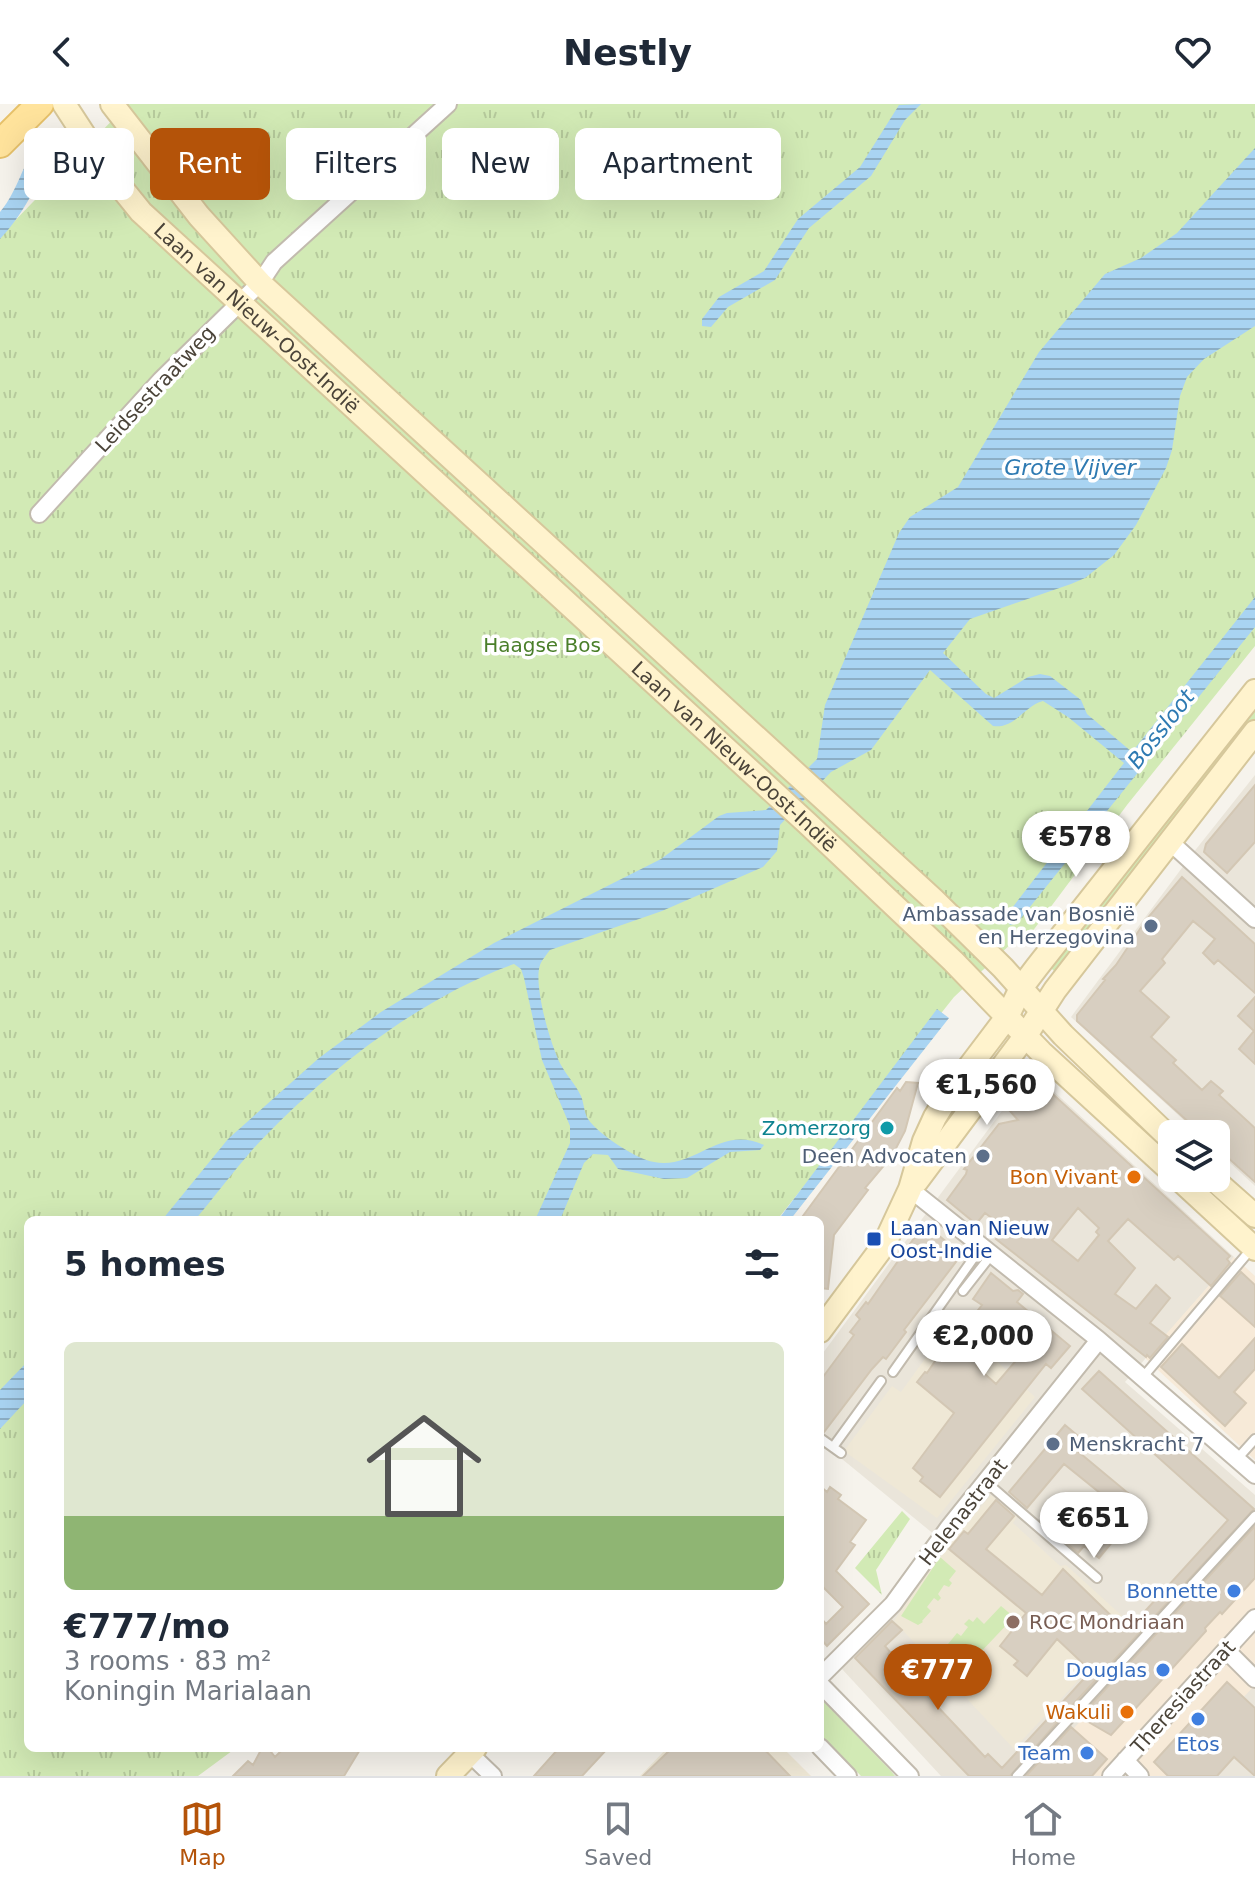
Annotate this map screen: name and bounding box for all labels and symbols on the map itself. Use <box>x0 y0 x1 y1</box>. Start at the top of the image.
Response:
street label: Laan van Nieuw-Oost-Indië <box>149 218 365 418</box>
street label: Leidsestraatweg <box>90 321 220 457</box>
water label: Grote Vijver <box>1004 455 1138 480</box>
park label: Haagse Bos <box>483 633 601 657</box>
street label: Laan van Nieuw-Oost-Indië <box>627 656 842 857</box>
water label: Bossloot <box>1122 684 1200 773</box>
pin: €578 <box>1029 811 1123 879</box>
place label: Ambassade van Bosnië en Herzegovina <box>902 902 1135 949</box>
marker: Ambassade van Bosnië en Herzegovina <box>1142 917 1160 935</box>
pin: €1,560 <box>922 1059 1052 1127</box>
place label: Zomerzorg <box>762 1116 871 1140</box>
marker: Zomerzorg <box>878 1119 896 1137</box>
place label: Deen Advocaten <box>802 1144 967 1168</box>
marker: Deen Advocaten <box>974 1147 992 1165</box>
place label: Bon Vivant <box>1010 1165 1118 1189</box>
marker: Bon Vivant <box>1125 1168 1143 1186</box>
place label: Laan van Nieuw Oost-Indie <box>890 1216 1050 1263</box>
marker: Laan van Nieuw Oost-Indie <box>865 1230 883 1248</box>
pin: €2,000 <box>919 1310 1049 1378</box>
place label: Menskracht 7 <box>1069 1432 1204 1456</box>
marker: Menskracht 7 <box>1044 1435 1062 1453</box>
street label: Helenastraat <box>914 1454 1012 1570</box>
pin: €651 <box>1047 1492 1141 1560</box>
place label: Bonnette <box>1126 1579 1218 1603</box>
marker: Bonnette <box>1225 1582 1243 1600</box>
place label: ROC Mondriaan <box>1029 1610 1185 1634</box>
marker: ROC Mondriaan <box>1004 1613 1022 1631</box>
street label: Theresiastraat <box>1125 1635 1240 1759</box>
pin: €777 <box>891 1644 985 1712</box>
place label: Douglas <box>1066 1658 1147 1682</box>
marker: Douglas <box>1154 1661 1172 1679</box>
place label: Wakuli <box>1045 1700 1111 1724</box>
marker: Wakuli <box>1118 1703 1136 1721</box>
marker: Etos <box>1189 1710 1207 1728</box>
place label: Etos <box>1176 1732 1220 1756</box>
place label: Team <box>1017 1741 1071 1765</box>
marker: Team <box>1078 1744 1096 1762</box>

